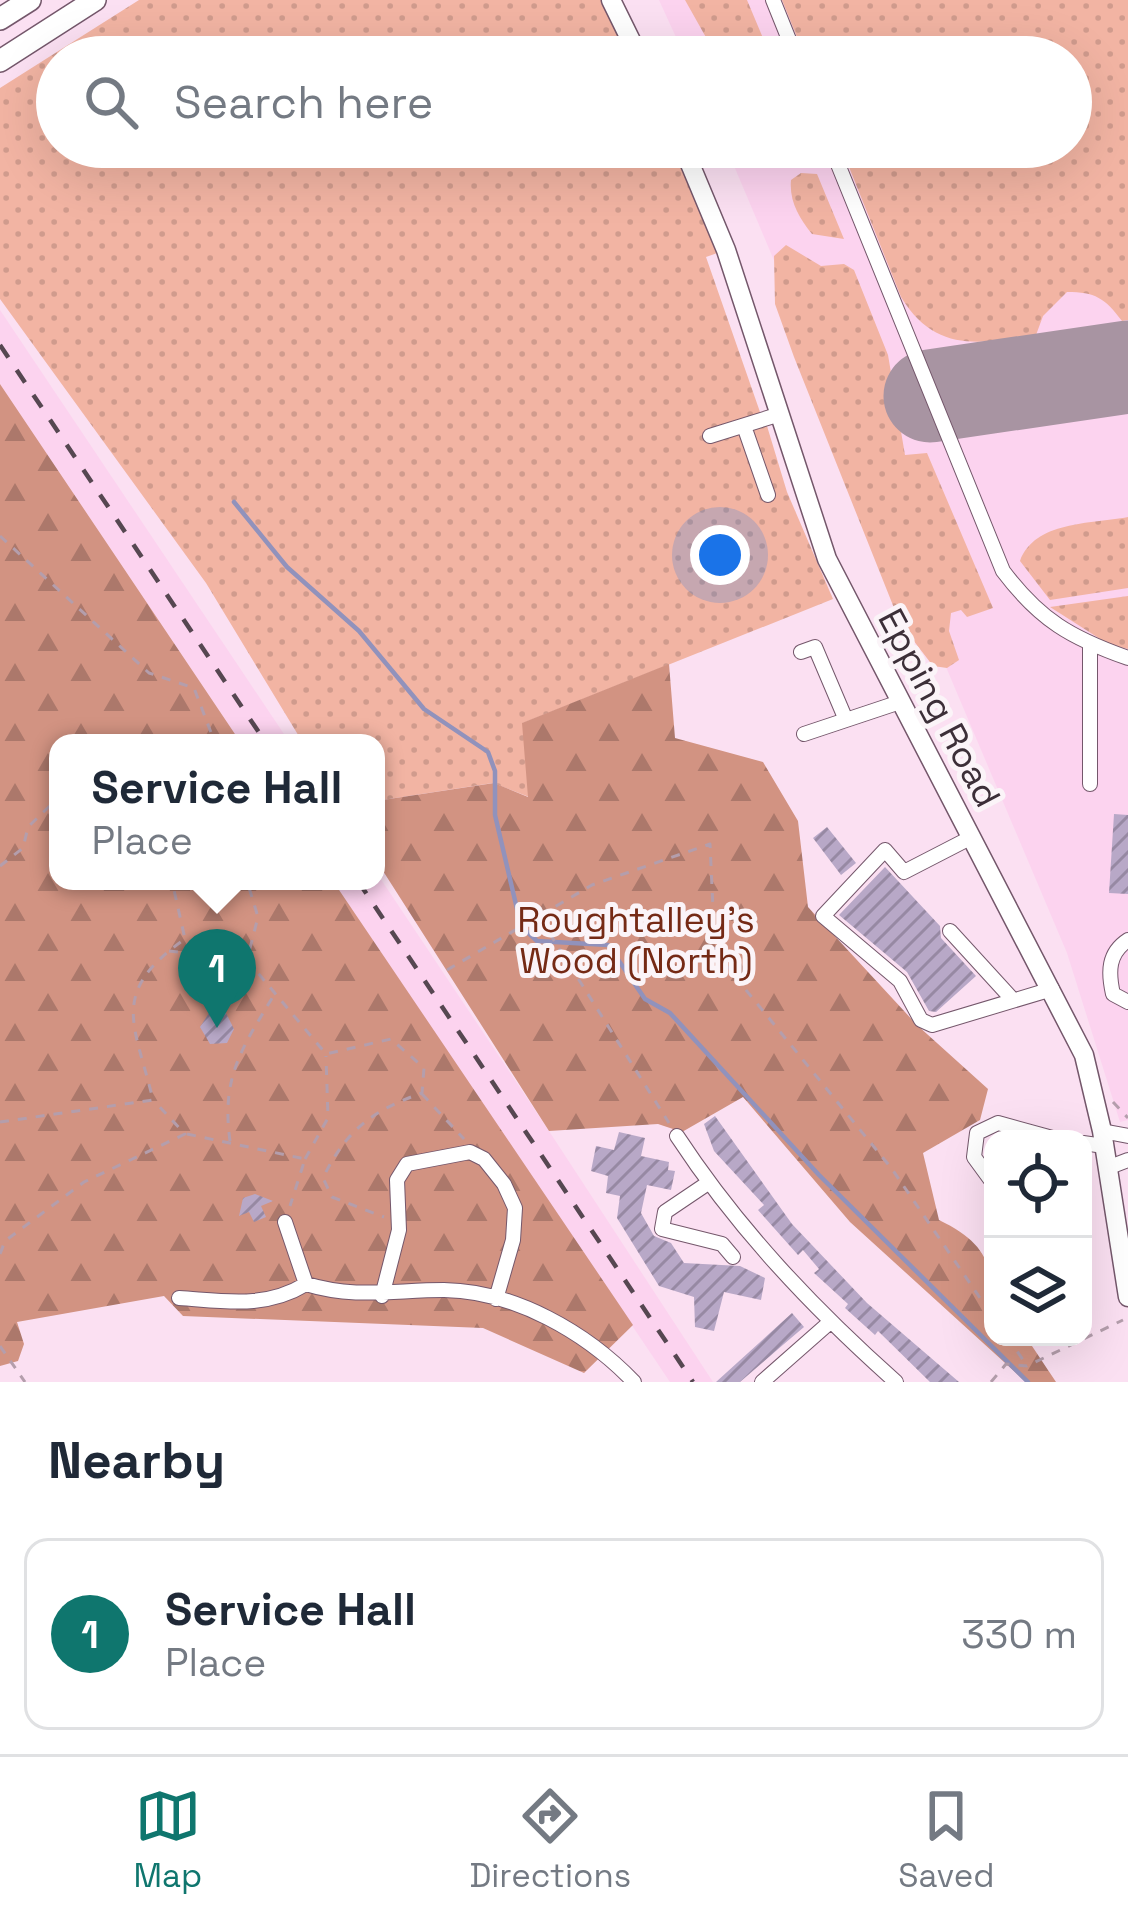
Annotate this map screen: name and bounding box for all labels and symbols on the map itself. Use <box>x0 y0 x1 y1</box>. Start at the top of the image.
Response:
your location <box>690 525 750 585</box>
street label: Epping Road <box>867 601 1011 815</box>
park label: Roughtalley's Wood (North) <box>517 897 755 984</box>
pin: 1 <box>178 929 256 1028</box>

